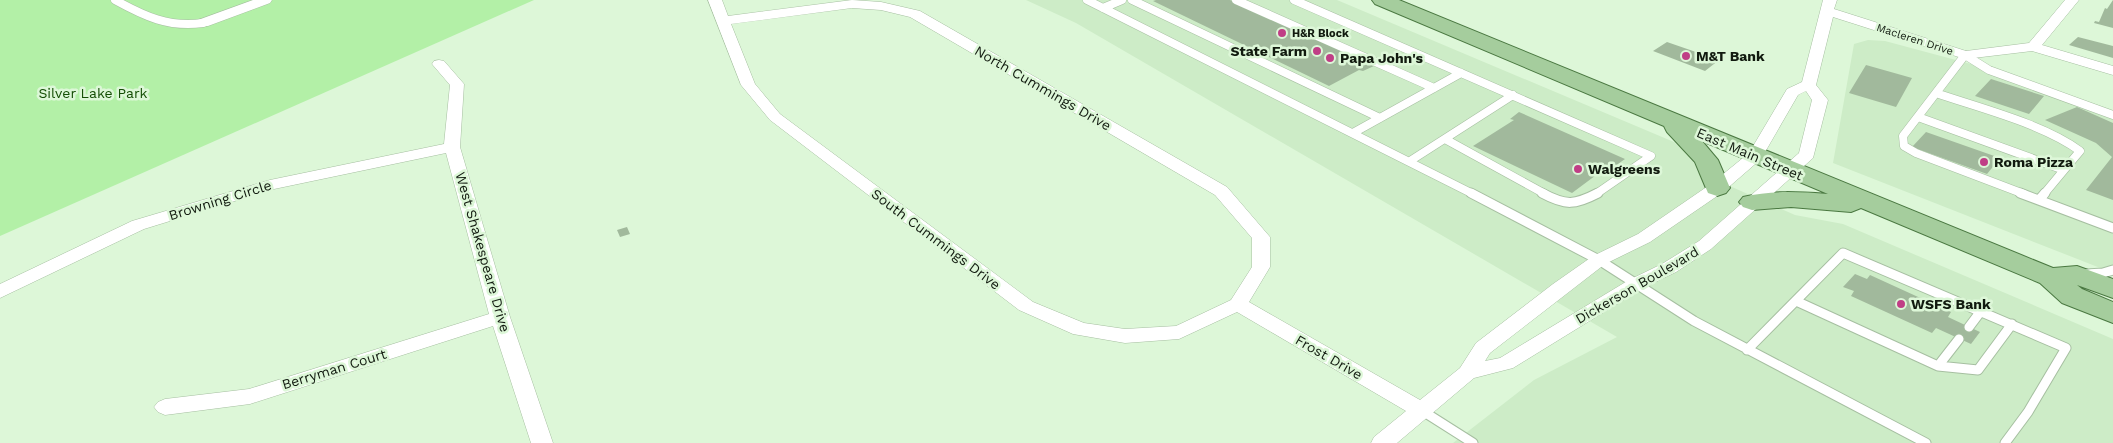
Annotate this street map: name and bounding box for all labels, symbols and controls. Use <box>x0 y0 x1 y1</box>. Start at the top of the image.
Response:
street label: Macleren Drive <box>1875 21 1955 58</box>
marker: H&R Block <box>1276 27 1288 39</box>
place label: H&R Block <box>1292 27 1349 40</box>
street label: North Cummings Drive <box>972 42 1114 134</box>
place label: State Farm <box>1230 43 1307 59</box>
marker: State Farm <box>1311 45 1323 57</box>
place label: M&T Bank <box>1696 48 1765 64</box>
place label: Papa John's <box>1340 50 1424 66</box>
marker: M&T Bank <box>1680 50 1692 62</box>
marker: Papa John's <box>1324 52 1336 64</box>
park label: Silver Lake Park <box>38 85 148 101</box>
street label: East Main Street <box>1694 124 1806 184</box>
place label: Roma Pizza <box>1994 154 2074 170</box>
marker: Roma Pizza <box>1978 156 1990 168</box>
place label: Walgreens <box>1588 161 1661 177</box>
marker: Walgreens <box>1572 163 1584 175</box>
street label: West Shakespeare Drive <box>452 170 514 334</box>
street label: Browning Circle <box>167 177 273 223</box>
street label: South Cummings Drive <box>868 185 1004 293</box>
street label: Dickerson Boulevard <box>1573 243 1701 327</box>
place label: WSFS Bank <box>1911 296 1991 312</box>
marker: WSFS Bank <box>1895 298 1907 310</box>
street label: Frost Drive <box>1293 331 1365 383</box>
street label: Berryman Court <box>280 345 388 392</box>

